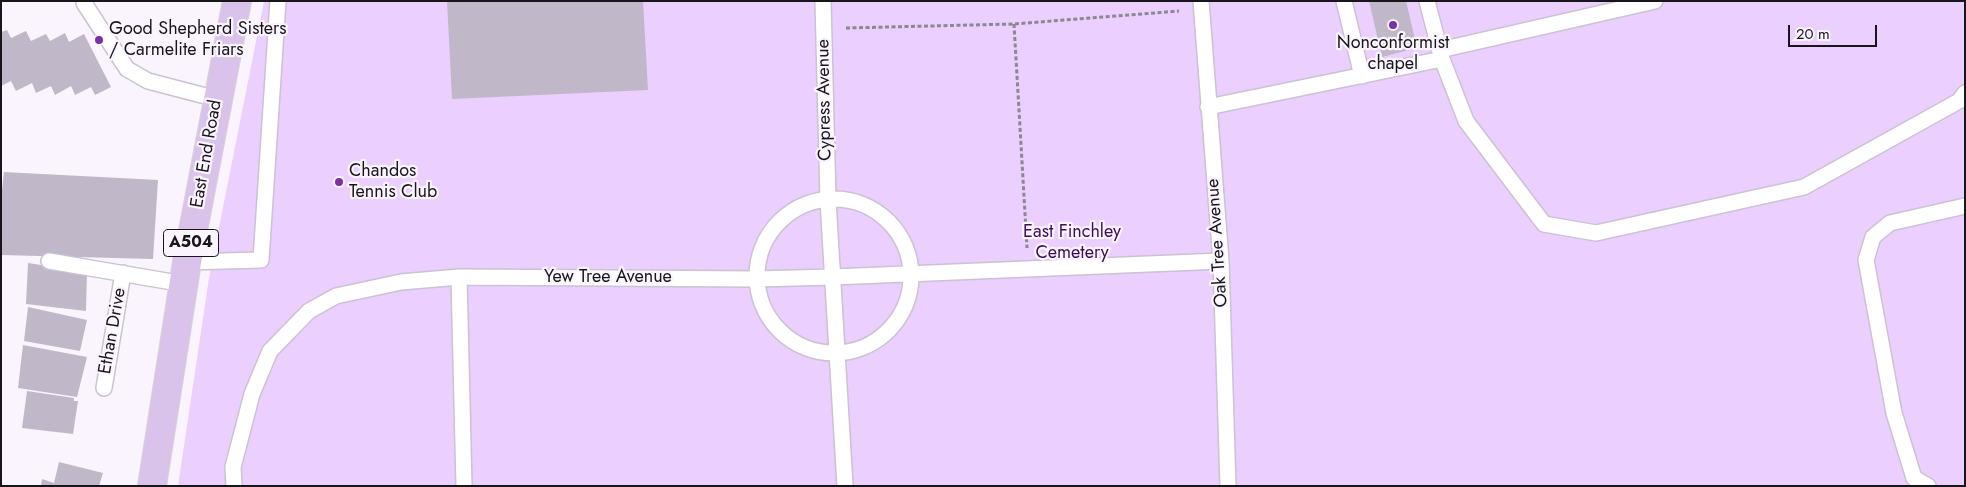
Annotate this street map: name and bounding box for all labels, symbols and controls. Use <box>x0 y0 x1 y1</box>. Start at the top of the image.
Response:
scale bar <box>1791 15 1880 47</box>
place label: Good Shepherd Sisters / Carmelite Friars <box>109 19 286 62</box>
marker: Nonconformist chapel <box>1387 19 1399 31</box>
text: 20 m <box>1796 23 1830 45</box>
place label: Nonconformist chapel <box>1337 33 1449 76</box>
marker: Good Shepherd Sisters / Carmelite Friars <box>93 34 105 46</box>
street label: Cypress Avenue <box>813 39 837 161</box>
street label: East End Road <box>187 98 227 210</box>
place label: Chandos Tennis Club <box>349 161 437 203</box>
marker: Chandos Tennis Club <box>333 176 345 188</box>
street label: Oak Tree Avenue <box>1203 178 1233 308</box>
park label: East Finchley Cemetery <box>1023 222 1121 264</box>
road number: A504 <box>164 230 218 256</box>
street label: Yew Tree Avenue <box>544 267 672 289</box>
street label: Ethan Drive <box>95 286 131 376</box>

